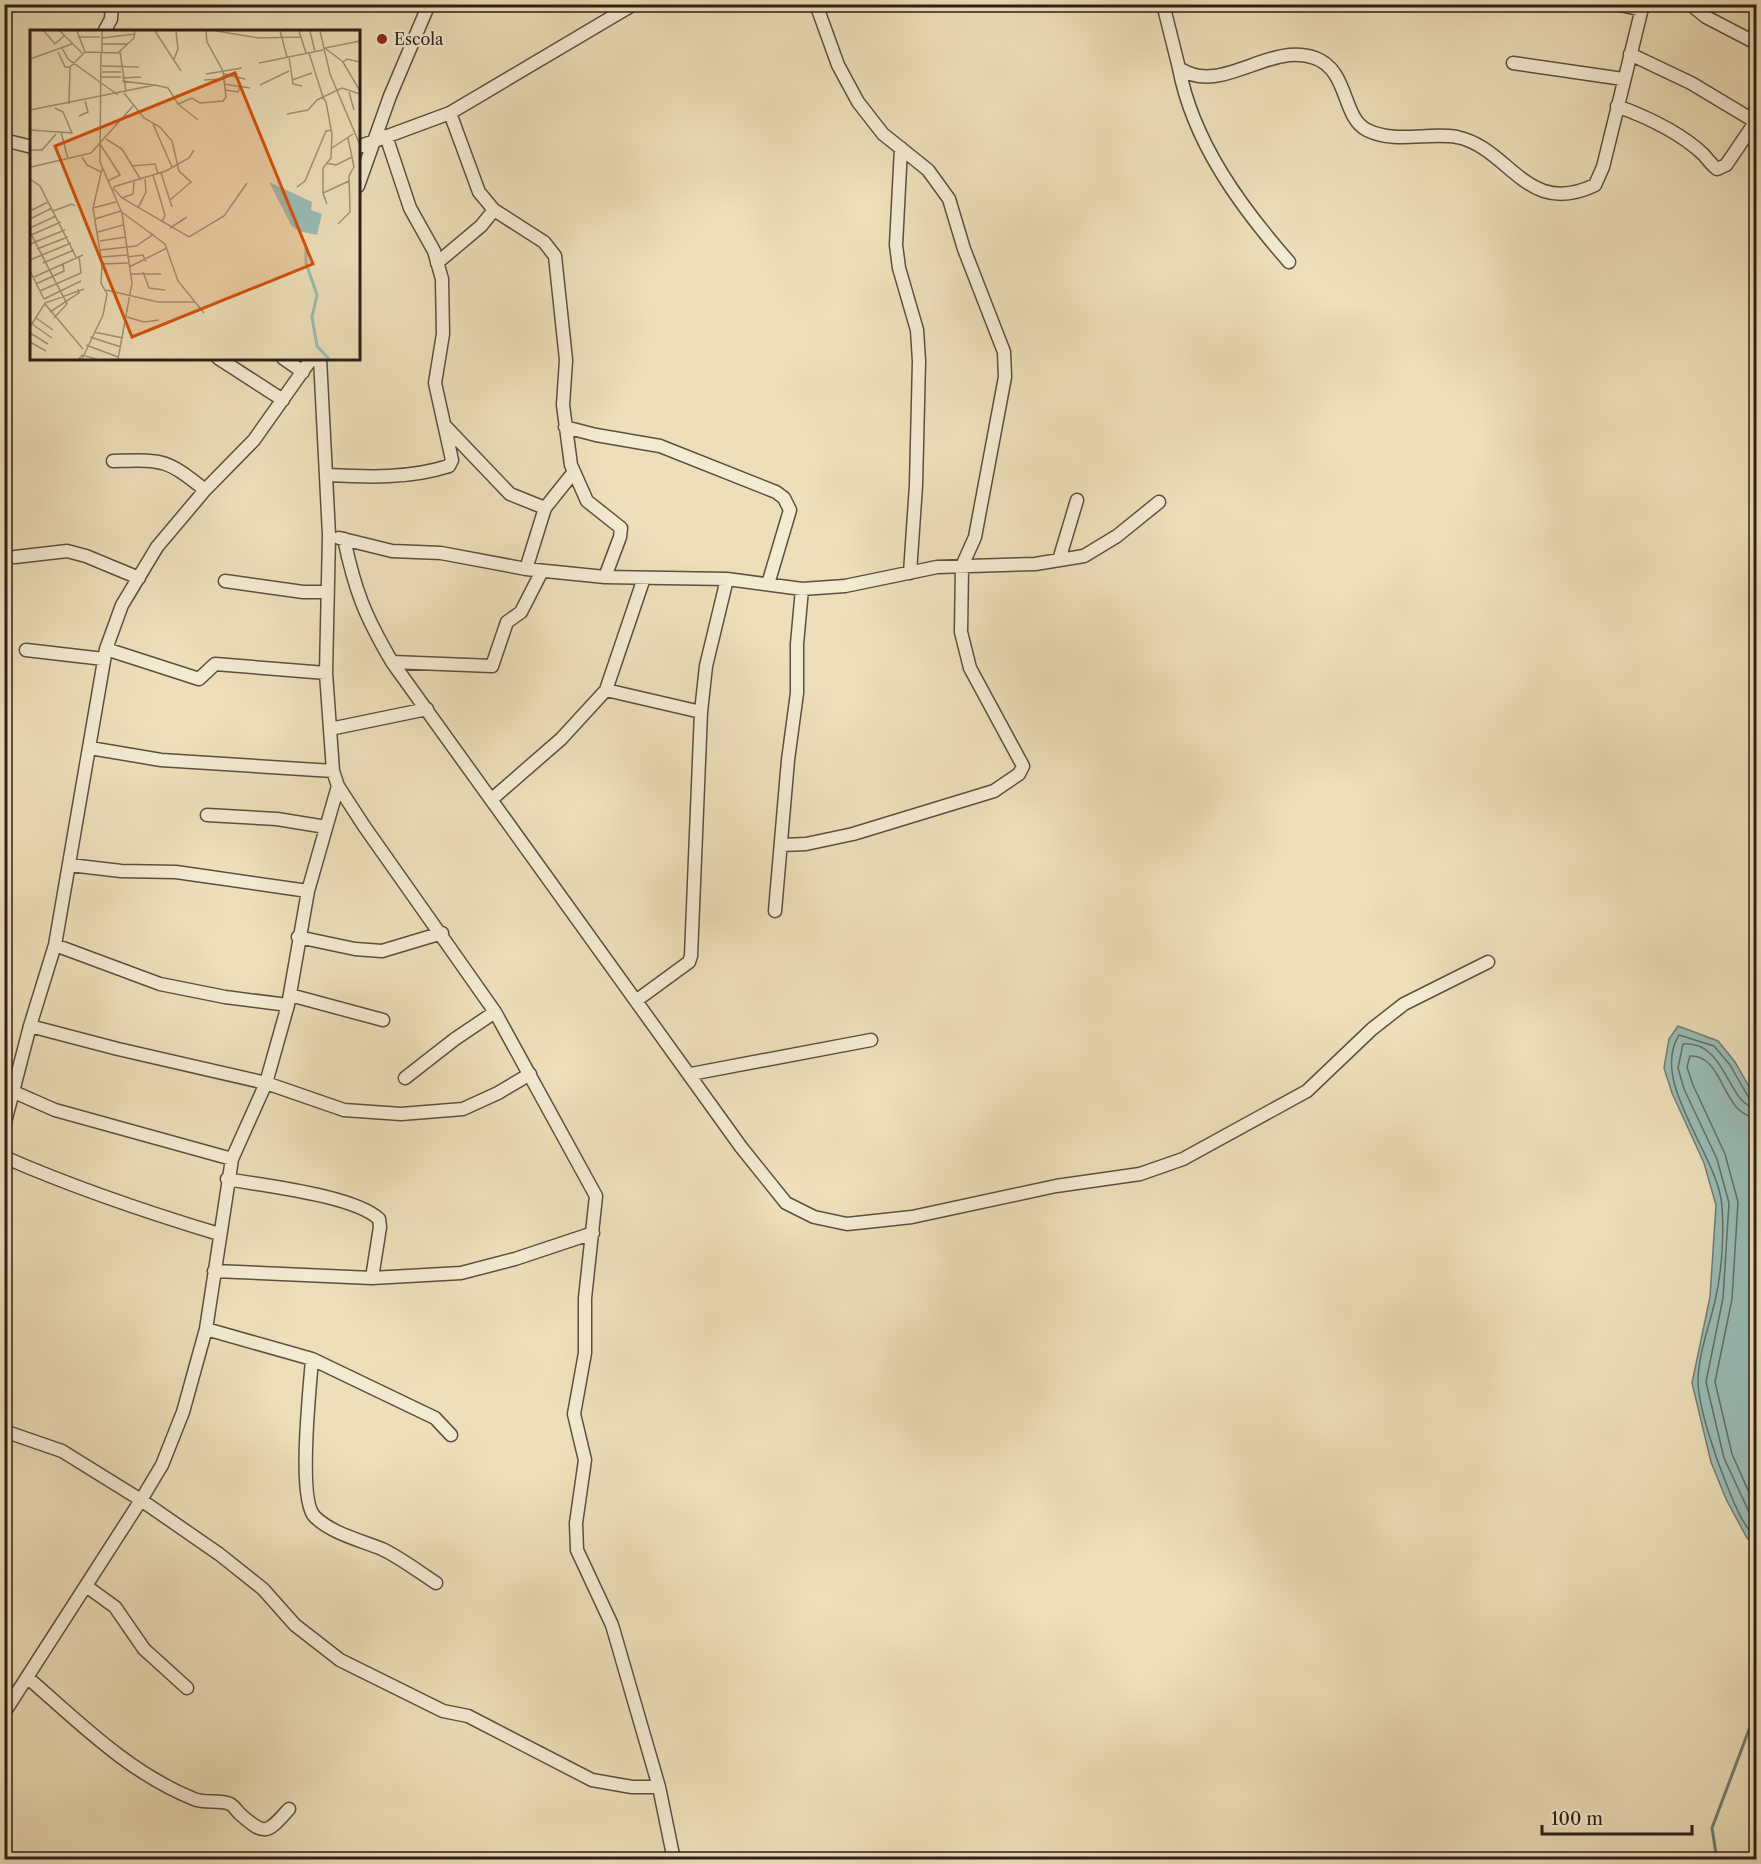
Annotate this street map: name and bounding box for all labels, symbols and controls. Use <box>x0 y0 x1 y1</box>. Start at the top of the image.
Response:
place label: Escola <box>394 29 444 49</box>
inset map <box>30 30 360 360</box>
marker: Escola <box>375 32 389 46</box>
scale bar <box>1542 1798 1692 1836</box>
text: 100 m <box>1551 1808 1603 1830</box>

